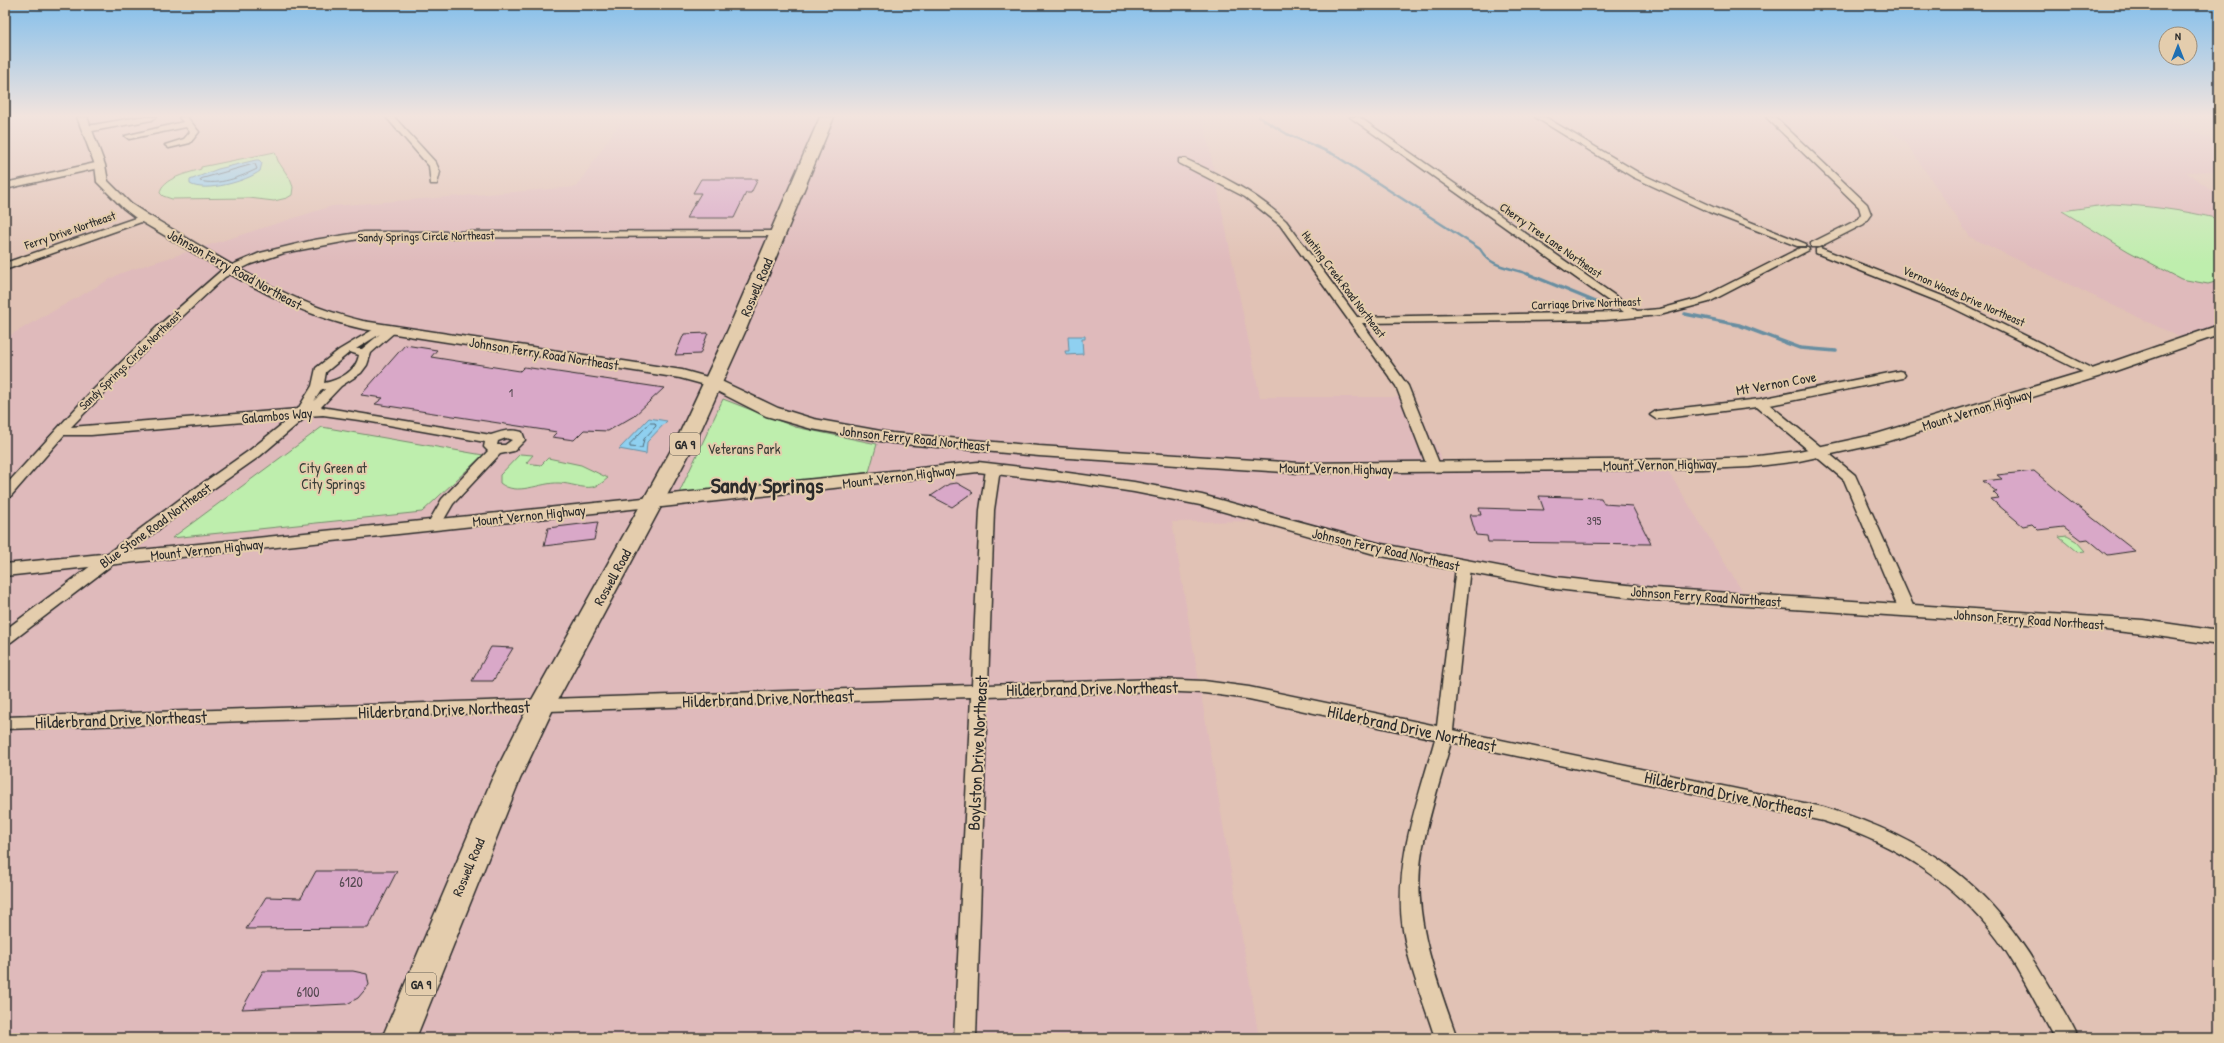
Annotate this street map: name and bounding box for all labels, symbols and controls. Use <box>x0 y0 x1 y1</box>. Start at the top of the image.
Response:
north arrow <box>2158 26 2198 66</box>
text: N <box>2175 29 2181 43</box>
street label: Cherry Tree Lane Northeast <box>1496 198 1606 282</box>
street label: Ferry Drive Northeast <box>21 206 118 254</box>
street label: Johnson Ferry Road Northeast <box>164 224 306 315</box>
street label: Sandy Springs Circle Northeast <box>357 226 495 246</box>
street label: Hunting Creek Road Northeast <box>1298 227 1391 342</box>
street label: Roswell Road <box>735 254 777 319</box>
street label: Vernon Woods Drive Northeast <box>1900 261 2029 331</box>
street label: Carriage Drive Northeast <box>1531 293 1642 313</box>
street label: Sandy Springs Circle Northeast <box>75 306 186 414</box>
street label: Johnson Ferry Road Northeast <box>468 332 620 375</box>
street label: Mt Vernon Cove <box>1734 367 1818 399</box>
street label: Mount Vernon Highway <box>1920 383 2035 436</box>
house number: 1 <box>509 384 513 401</box>
street label: Galambos Way <box>241 402 313 429</box>
street label: Johnson Ferry Road Northeast <box>839 421 991 456</box>
road number: GA 9 <box>670 433 700 455</box>
park label: Veterans Park <box>707 439 781 458</box>
street label: Mount Vernon Highway <box>1603 454 1717 475</box>
park label: City Green at City Springs <box>299 458 367 494</box>
street label: Mount Vernon Highway <box>1279 458 1393 479</box>
street label: Mount Vernon Highway <box>841 460 957 493</box>
district label: Sandy Springs <box>711 470 824 501</box>
street label: Blue Stone Road Northeast <box>95 478 215 572</box>
street label: Mount Vernon Highway <box>471 500 587 531</box>
house number: 395 <box>1587 512 1601 529</box>
street label: Johnson Ferry Road Northeast <box>1310 523 1462 576</box>
street label: Mount Vernon Highway <box>149 534 265 565</box>
street label: Roswell Road <box>589 545 636 609</box>
street label: Johnson Ferry Road Northeast <box>1630 581 1782 612</box>
street label: Johnson Ferry Road Northeast <box>1953 604 2105 635</box>
street label: Boylston Drive Northeast <box>961 674 993 831</box>
street label: Hilderbrand Drive Northeast <box>1006 675 1179 701</box>
street label: Hilderbrand Drive Northeast <box>682 683 855 712</box>
street label: Hilderbrand Drive Northeast <box>358 694 531 723</box>
street label: Hilderbrand Drive Northeast <box>1326 699 1500 757</box>
street label: Hilderbrand Drive Northeast <box>35 704 208 733</box>
street label: Hilderbrand Drive Northeast <box>1643 765 1817 823</box>
street label: Roswell Road <box>447 834 489 899</box>
house number: 6120 <box>339 872 363 891</box>
road number: GA 9 <box>406 973 436 995</box>
house number: 6100 <box>296 982 320 1001</box>

